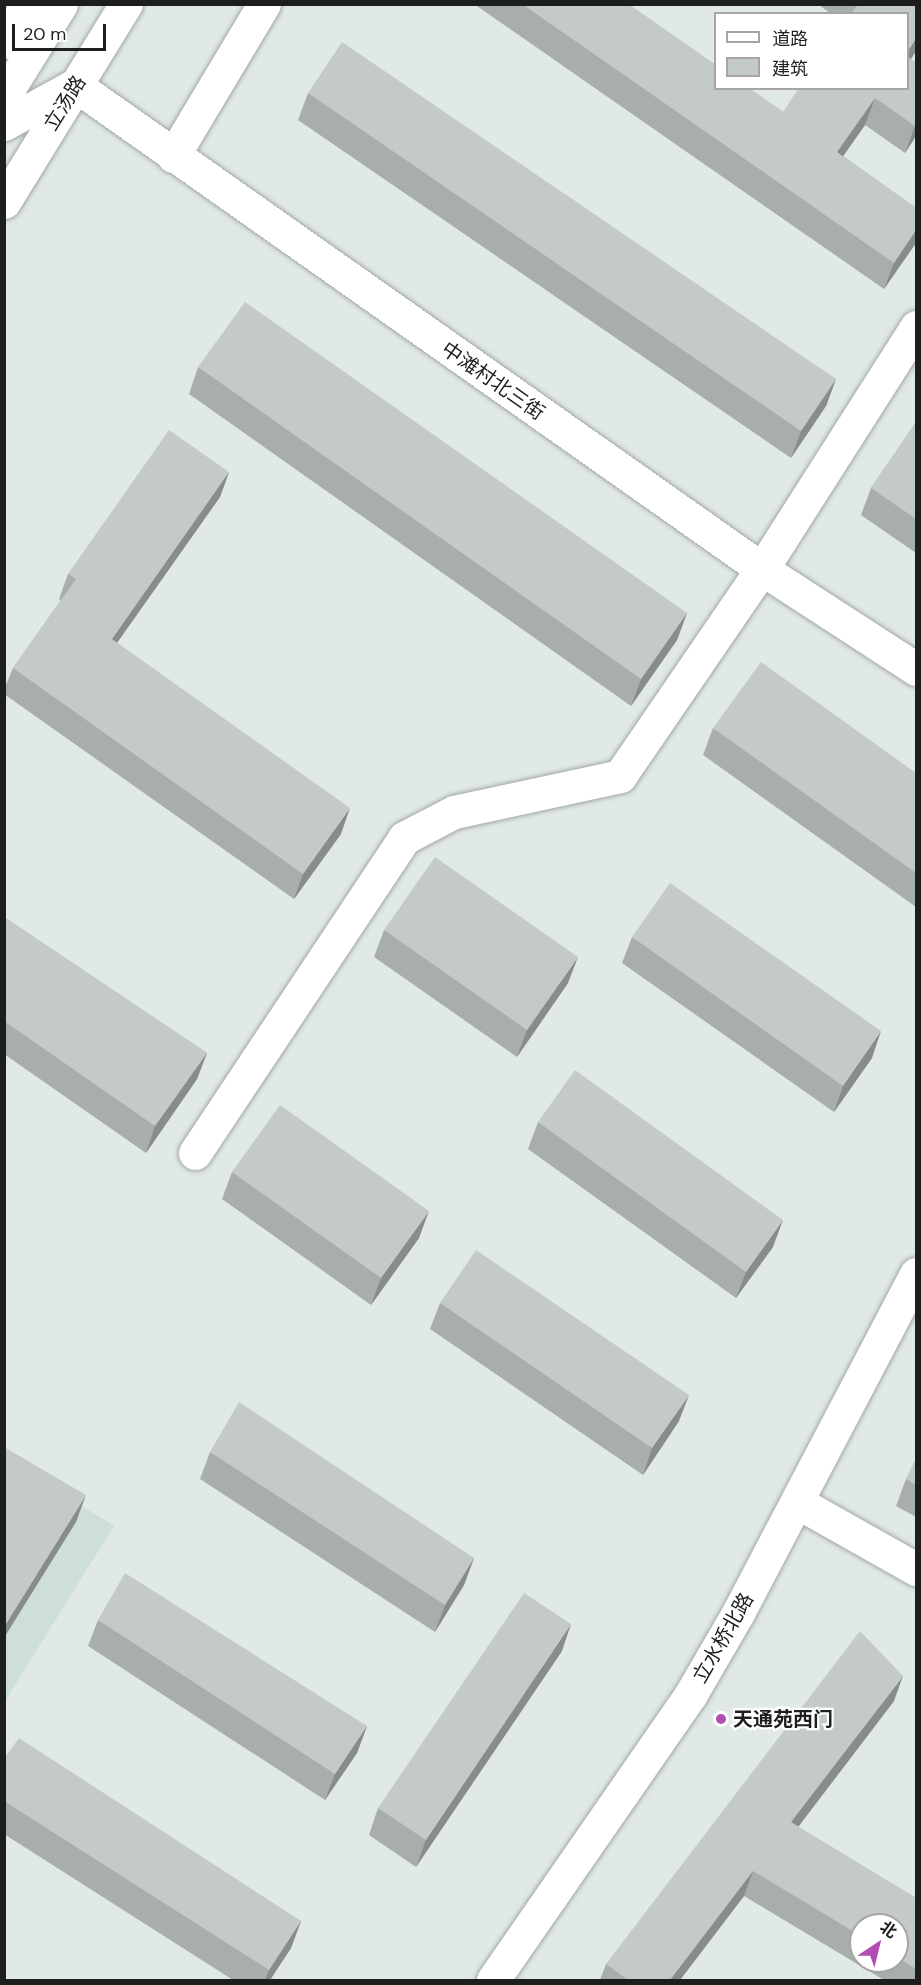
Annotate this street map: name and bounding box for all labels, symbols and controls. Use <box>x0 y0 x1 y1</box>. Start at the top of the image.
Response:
scale bar <box>15 12 110 50</box>
legend <box>714 12 909 90</box>
text: 20 m <box>23 22 66 46</box>
text: 道路 <box>772 27 808 51</box>
text: 建筑 <box>772 57 808 81</box>
street label: 立汤路 <box>39 71 91 135</box>
street label: 中滩村北三街 <box>437 337 549 425</box>
street label: 立水桥北路 <box>688 1589 758 1687</box>
place label: 天通苑西门 <box>733 1707 833 1731</box>
marker: 天通苑西门 <box>714 1712 728 1726</box>
north arrow <box>849 1913 909 1973</box>
text: 北 <box>876 1916 901 1943</box>

